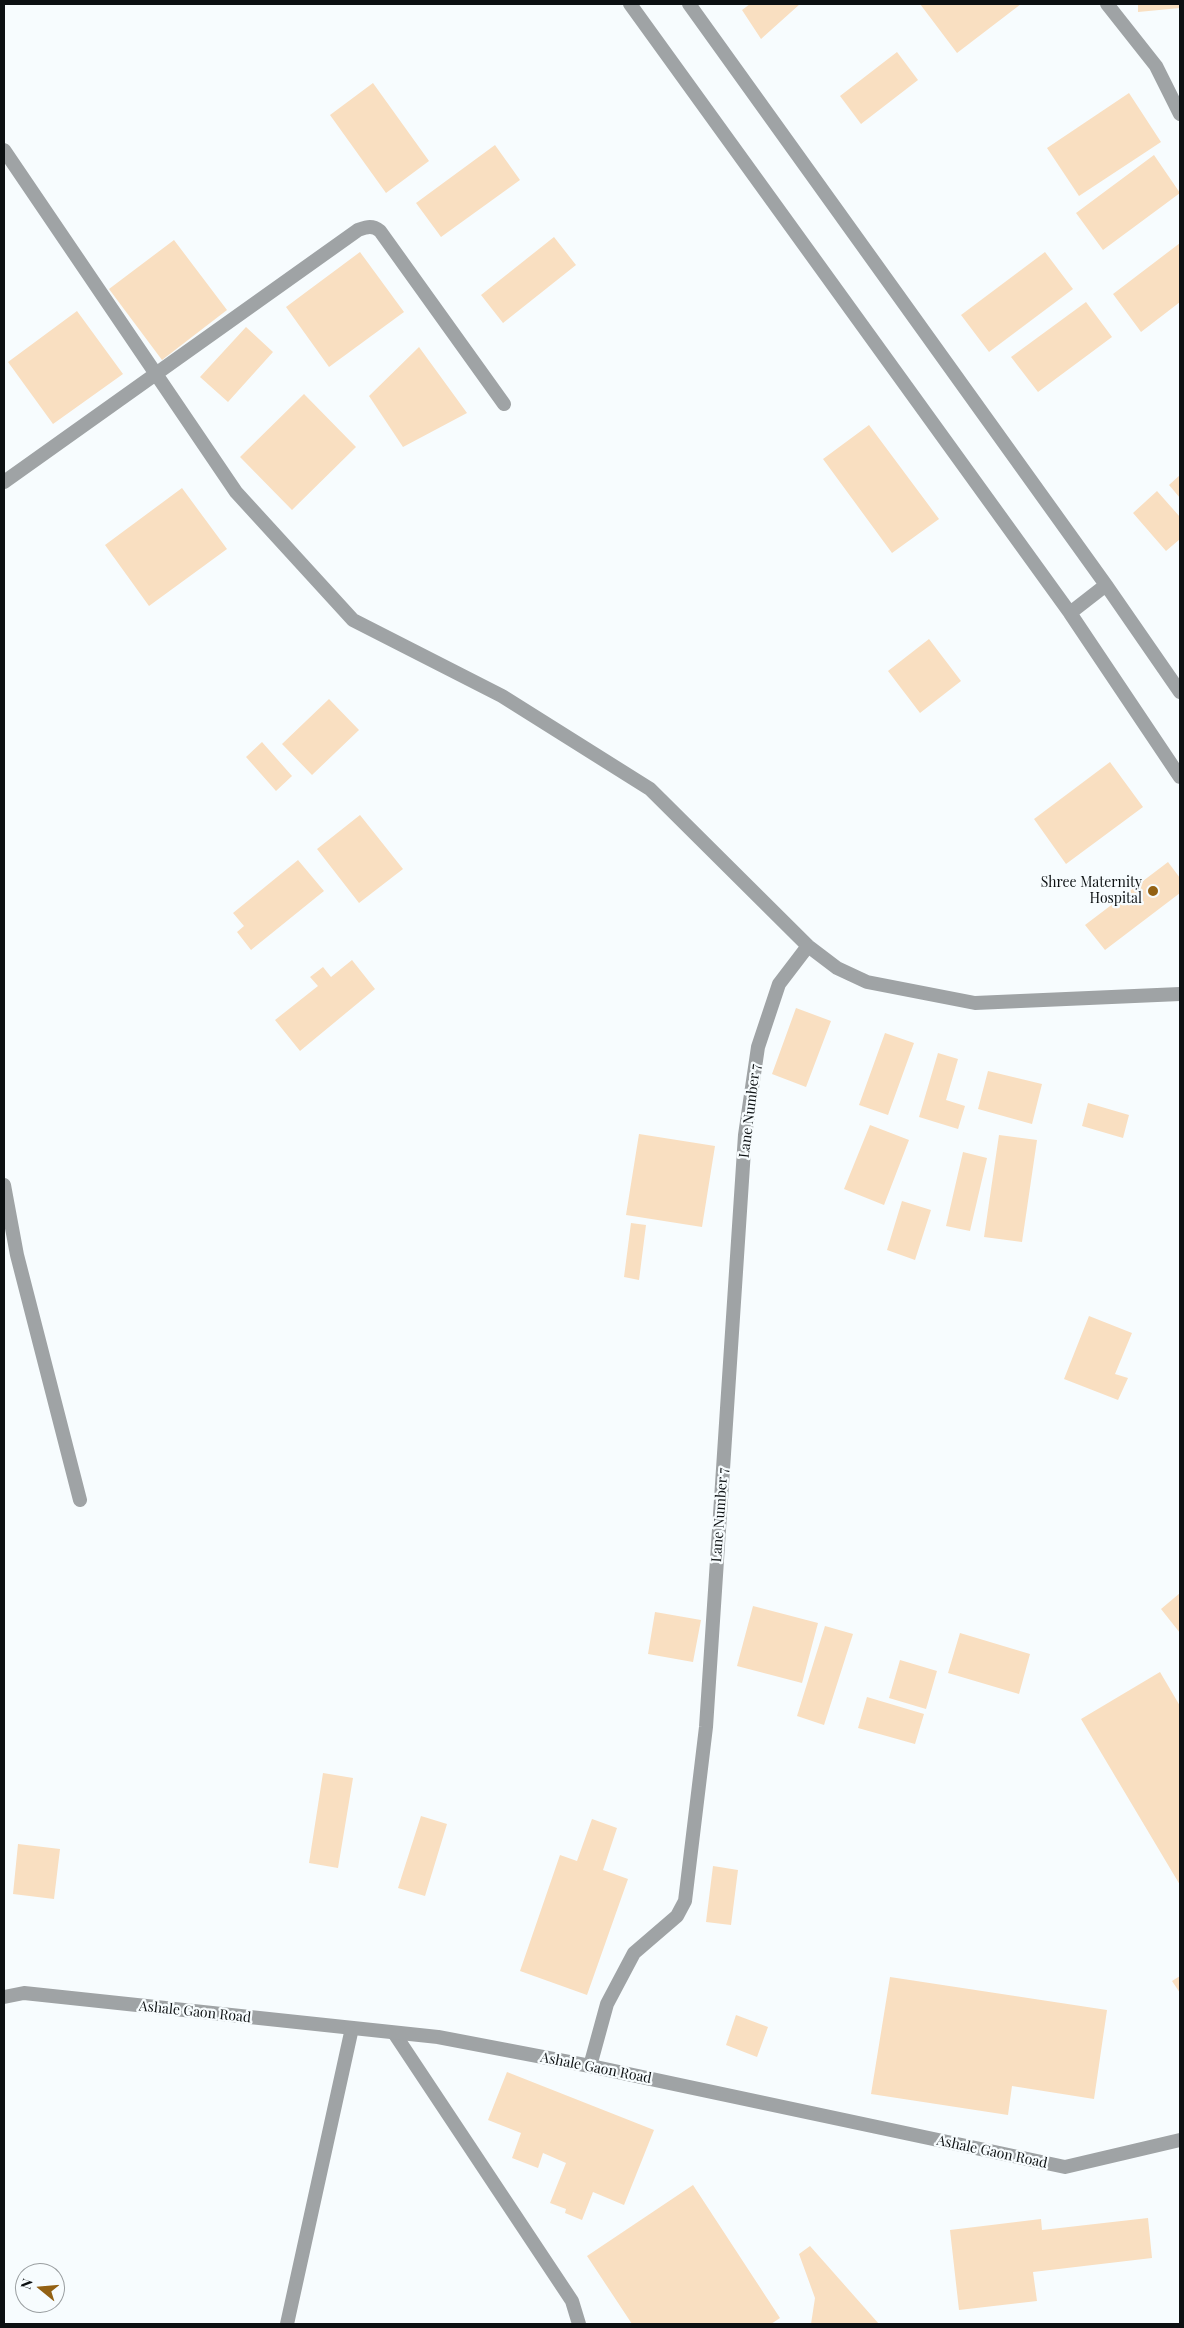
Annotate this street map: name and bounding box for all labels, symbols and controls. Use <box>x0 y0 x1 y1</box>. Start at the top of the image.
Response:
place label: Shree Maternity Hospital <box>1041 875 1142 908</box>
marker: Shree Maternity Hospital <box>1146 884 1160 898</box>
street label: Lane Number 7 <box>736 1063 764 1159</box>
street label: Lane Number 7 <box>708 1467 732 1563</box>
street label: Ashale Gaon Road <box>138 1998 252 2026</box>
street label: Ashale Gaon Road <box>539 2049 653 2087</box>
street label: Ashale Gaon Road <box>935 2132 1049 2172</box>
north arrow <box>15 2263 65 2313</box>
text: N <box>16 2276 37 2291</box>

